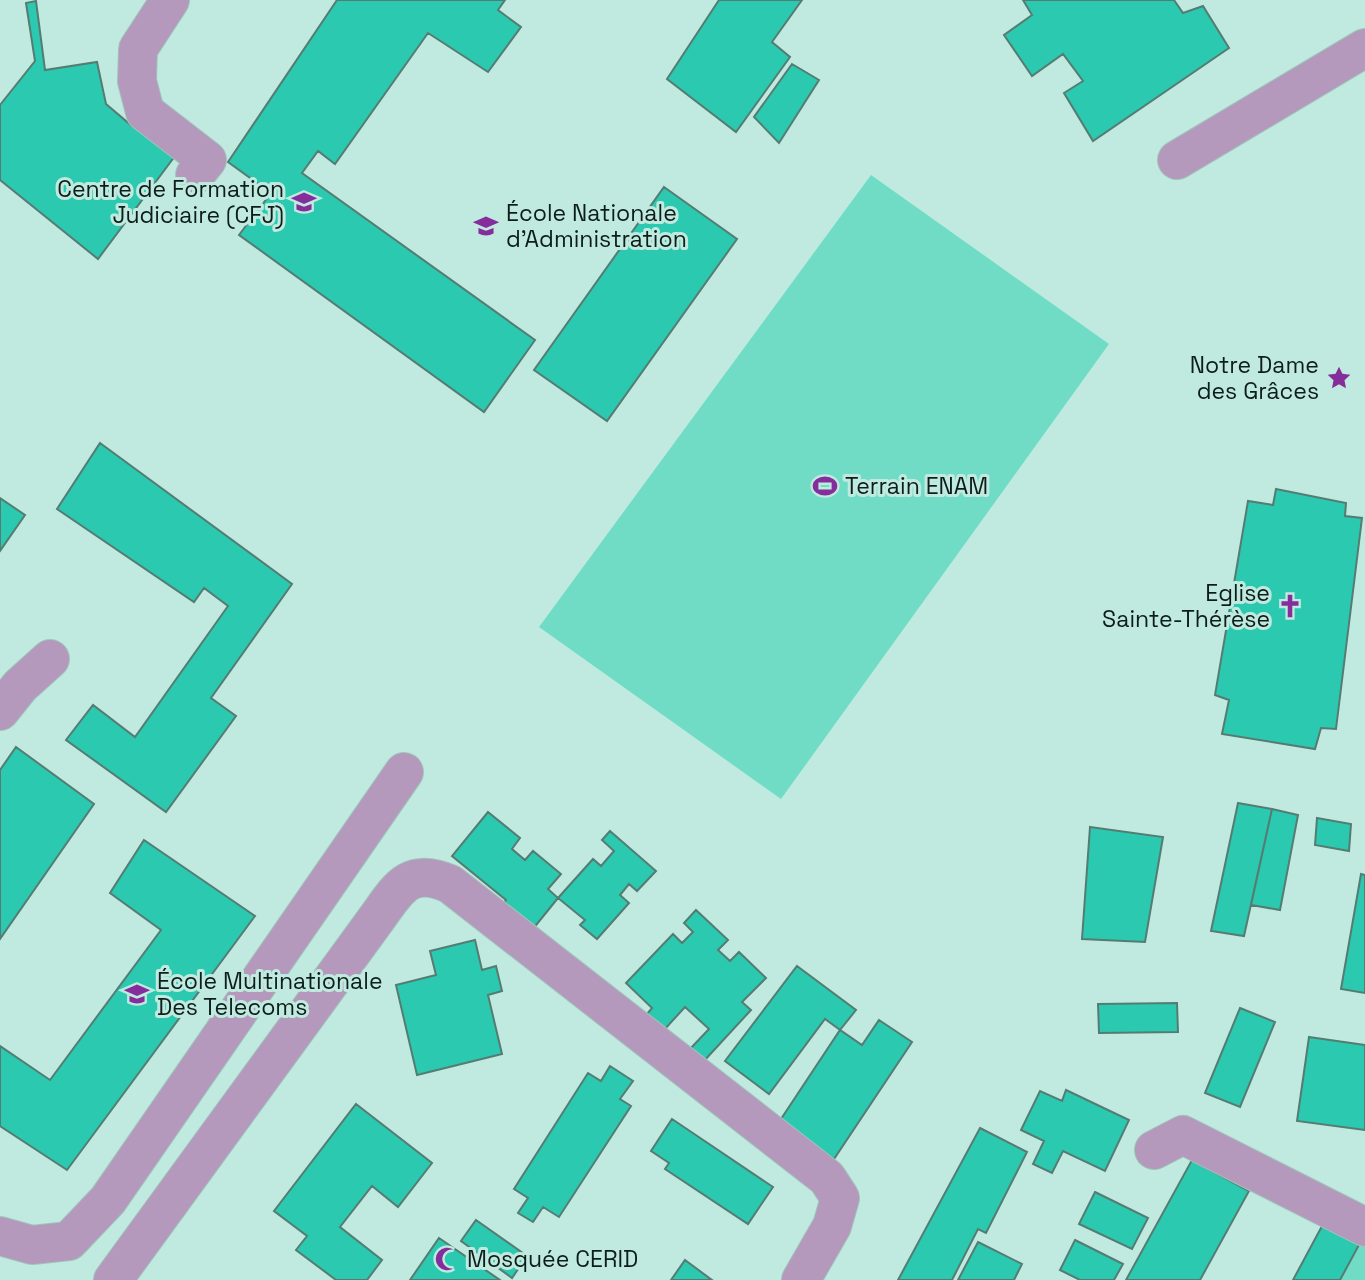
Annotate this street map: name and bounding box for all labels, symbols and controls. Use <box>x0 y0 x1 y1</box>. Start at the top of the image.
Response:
place label: Centre de Formation Judiciaire (CFJ) <box>57 174 284 230</box>
school or university icon: Centre de Formation Judiciaire (CFJ) <box>290 188 318 216</box>
place label: École Nationale d'Administration <box>506 198 687 254</box>
school or university icon: École Nationale d'Administration <box>472 212 500 240</box>
place label: Notre Dame des Grâces <box>1190 350 1319 406</box>
place icon: Notre Dame des Grâces <box>1325 364 1353 392</box>
place label: Terrain ENAM <box>845 471 988 501</box>
sports icon: Terrain ENAM <box>811 472 839 500</box>
place label: Eglise Sainte-Thérèse <box>1102 578 1270 634</box>
church icon: Eglise Sainte-Thérèse <box>1276 592 1304 620</box>
place label: École Multinationale Des Telecoms <box>157 966 383 1022</box>
school or university icon: École Multinationale Des Telecoms <box>123 980 151 1008</box>
place label: Mosquée CERID <box>467 1244 638 1274</box>
mosque icon: Mosquée CERID <box>433 1245 461 1273</box>

